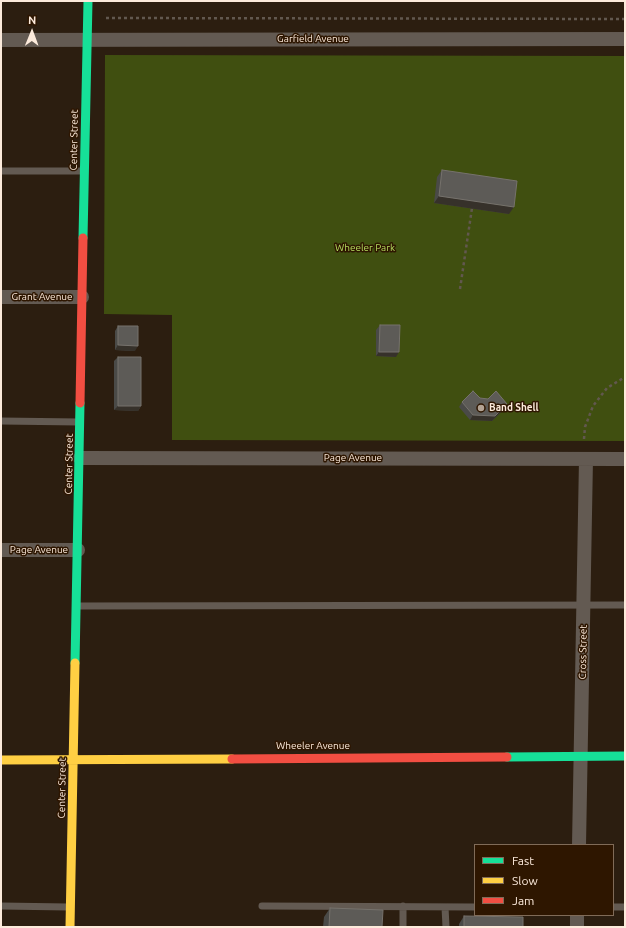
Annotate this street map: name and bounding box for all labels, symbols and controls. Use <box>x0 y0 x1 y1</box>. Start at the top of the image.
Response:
north arrow <box>12 12 52 52</box>
text: N <box>28 14 36 26</box>
street label: Garfield Avenue <box>277 33 349 45</box>
street label: Center Street <box>67 110 81 170</box>
park label: Wheeler Park <box>335 242 395 254</box>
street label: Grant Avenue <box>11 291 73 303</box>
place label: Band Shell <box>489 402 539 414</box>
marker: Band Shell <box>476 403 486 413</box>
street label: Center Street <box>62 434 76 494</box>
street label: Page Avenue <box>324 452 382 464</box>
street label: Page Avenue <box>10 544 68 556</box>
street label: Cross Street <box>577 625 589 679</box>
street label: Wheeler Avenue <box>276 740 350 752</box>
street label: Center Street <box>55 758 69 818</box>
legend <box>474 844 614 916</box>
text: Fast <box>512 854 534 867</box>
text: Slow <box>512 874 538 887</box>
text: Jam <box>512 894 534 907</box>

